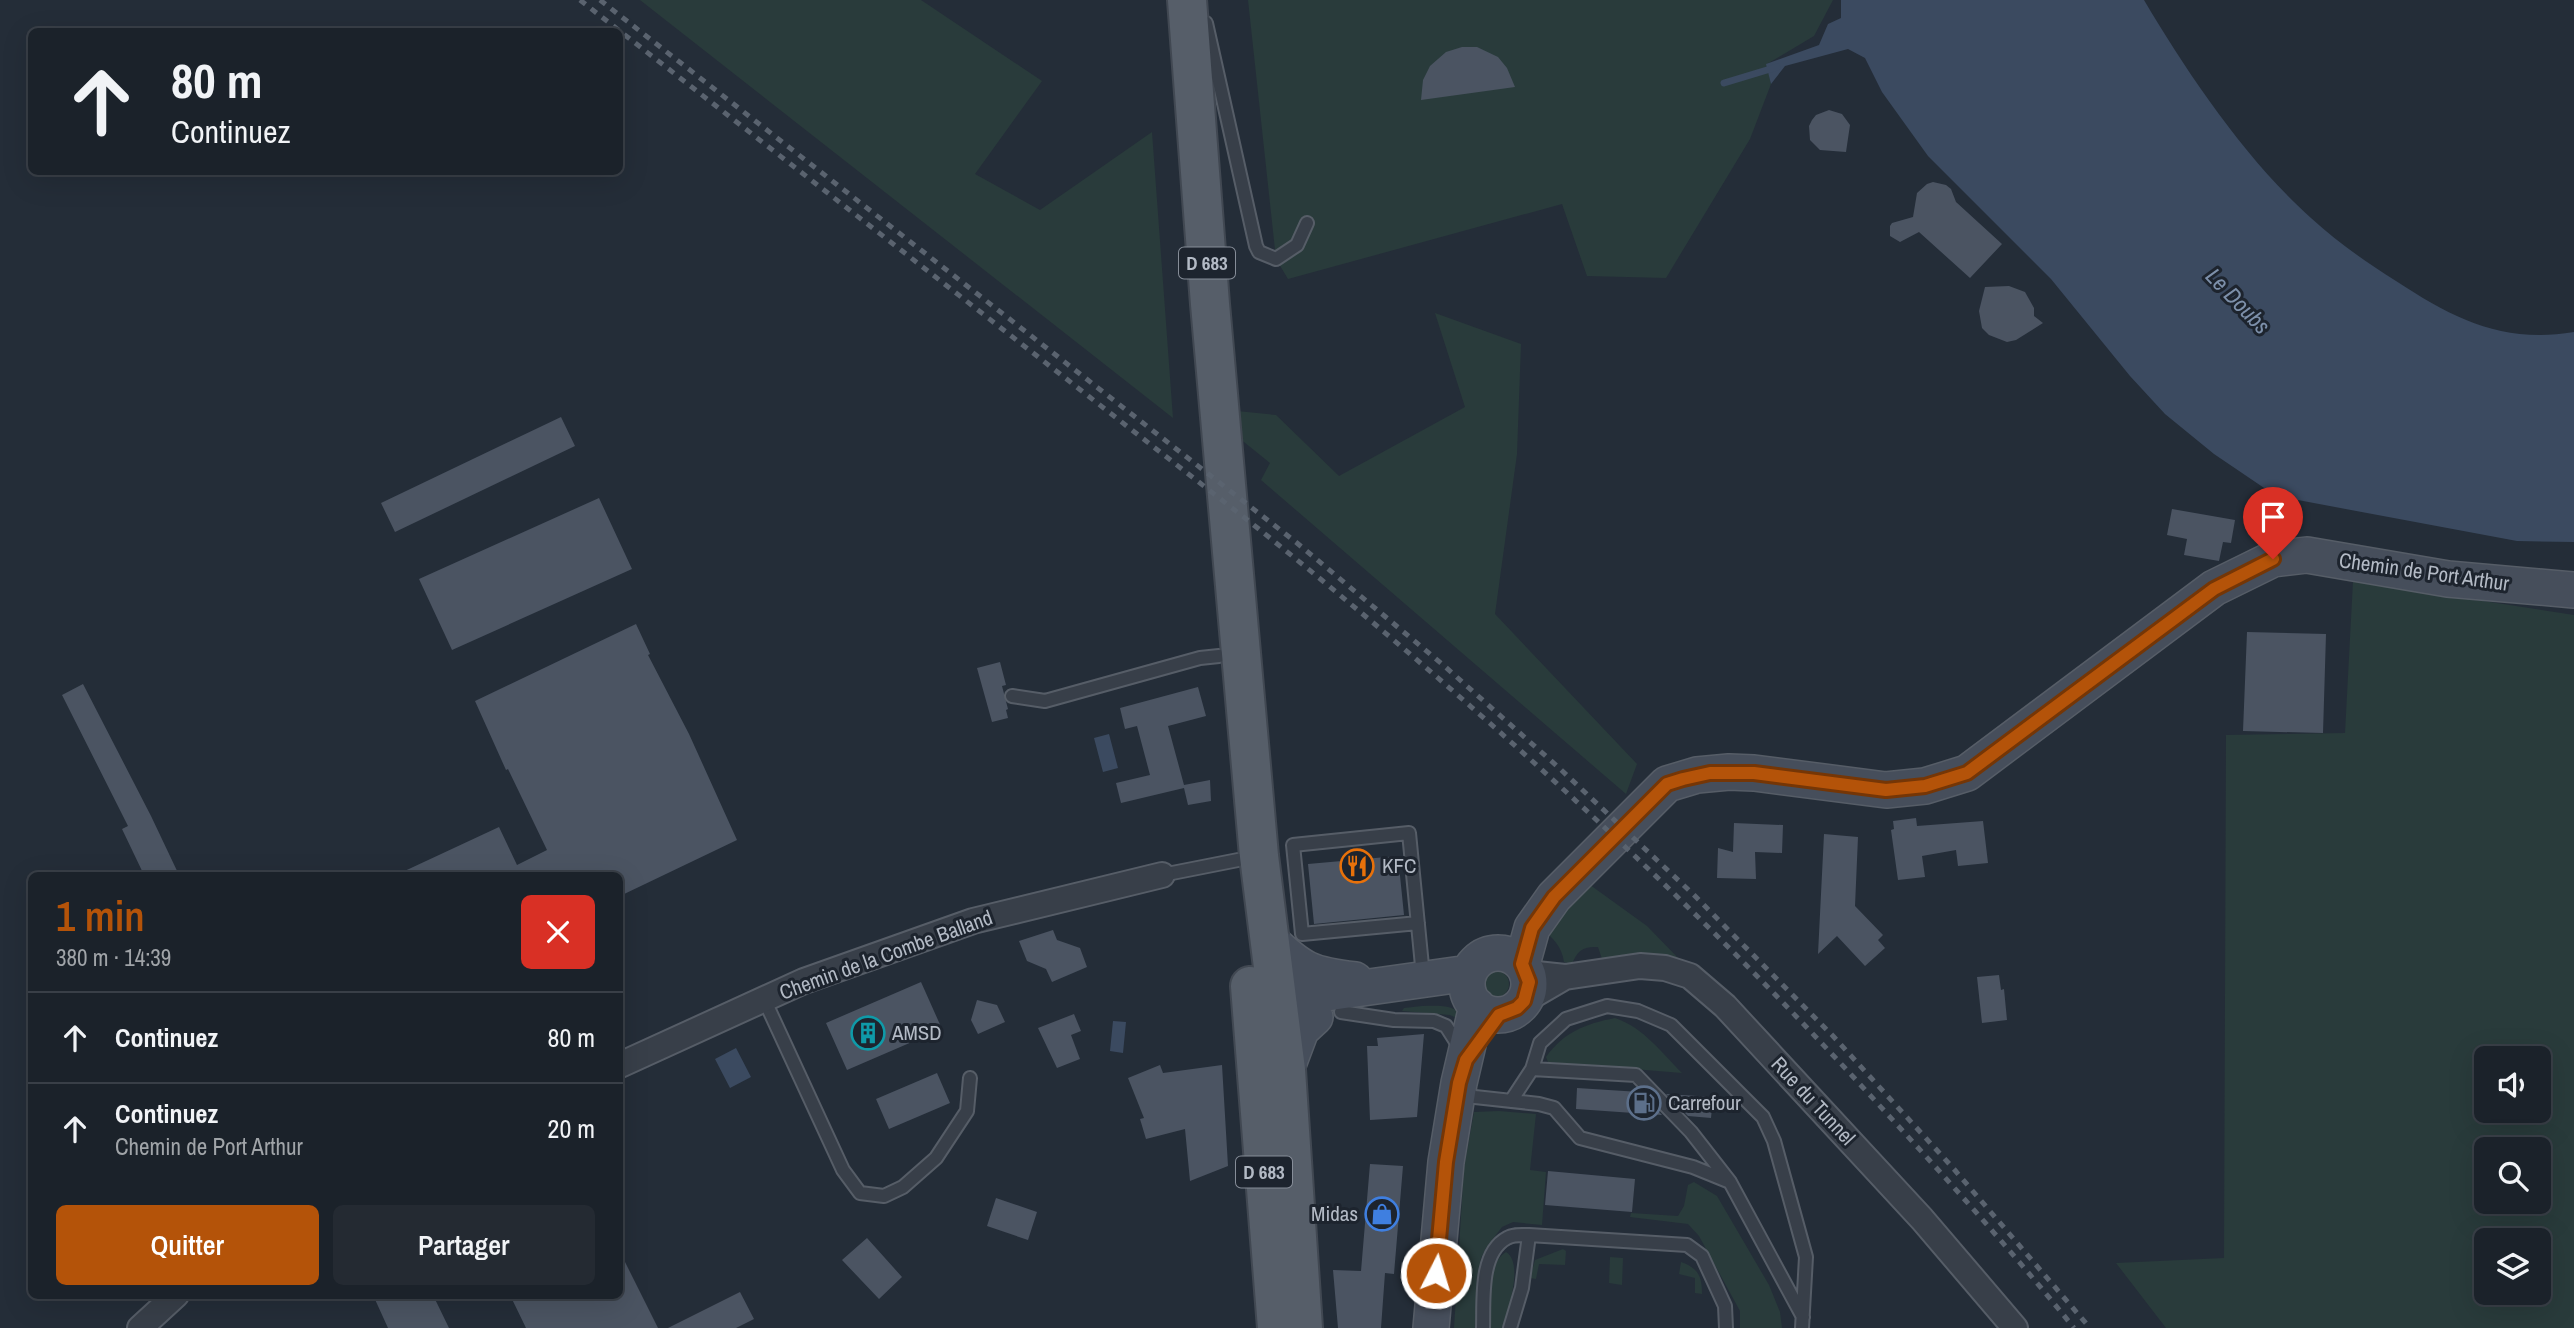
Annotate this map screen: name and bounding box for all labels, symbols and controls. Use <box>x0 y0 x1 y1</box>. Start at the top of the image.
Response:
text: 80 m <box>171 47 263 113</box>
icon: ahead <box>56 56 147 147</box>
text: Continuez <box>171 110 291 153</box>
road number: D 683 <box>1179 247 1235 278</box>
water label: Le Doubs <box>2199 261 2278 340</box>
pin <box>2243 487 2303 559</box>
icon: arrive <box>2254 498 2292 536</box>
street label: Chemin de Port Arthur <box>2337 545 2511 598</box>
restaurant icon: KFC <box>1338 847 1376 885</box>
place label: KFC <box>1382 851 1416 880</box>
text: 1 min <box>56 888 145 944</box>
button: close <box>521 895 595 969</box>
street label: Chemin de la Combe Balland <box>775 902 996 1007</box>
text: 380 m · 14:39 <box>56 942 171 973</box>
building icon: AMSD <box>849 1014 887 1052</box>
place label: AMSD <box>891 1018 942 1047</box>
icon: ahead <box>56 1019 94 1057</box>
text: Continuez <box>115 1020 218 1055</box>
text: 80 m <box>548 1020 595 1055</box>
map controls <box>2474 1046 2551 1305</box>
button: sound <box>2474 1046 2551 1123</box>
street label: Rue du Tunnel <box>1765 1050 1862 1151</box>
fuel station icon: Carrefour <box>1625 1084 1663 1122</box>
place label: Carrefour <box>1668 1088 1741 1117</box>
text: Continuez <box>115 1096 218 1131</box>
icon: ahead <box>56 1110 94 1148</box>
text: 20 m <box>548 1111 595 1146</box>
text: Chemin de Port Arthur <box>115 1131 303 1162</box>
button: search <box>2474 1137 2551 1214</box>
road number: D 683 <box>1236 1156 1292 1188</box>
shop icon: Midas <box>1363 1195 1401 1233</box>
place label: Midas <box>1311 1199 1358 1228</box>
button: Quitter <box>56 1205 319 1285</box>
button: Partager <box>333 1205 595 1285</box>
button: layers <box>2474 1228 2551 1305</box>
position arrow <box>1399 1236 1473 1310</box>

